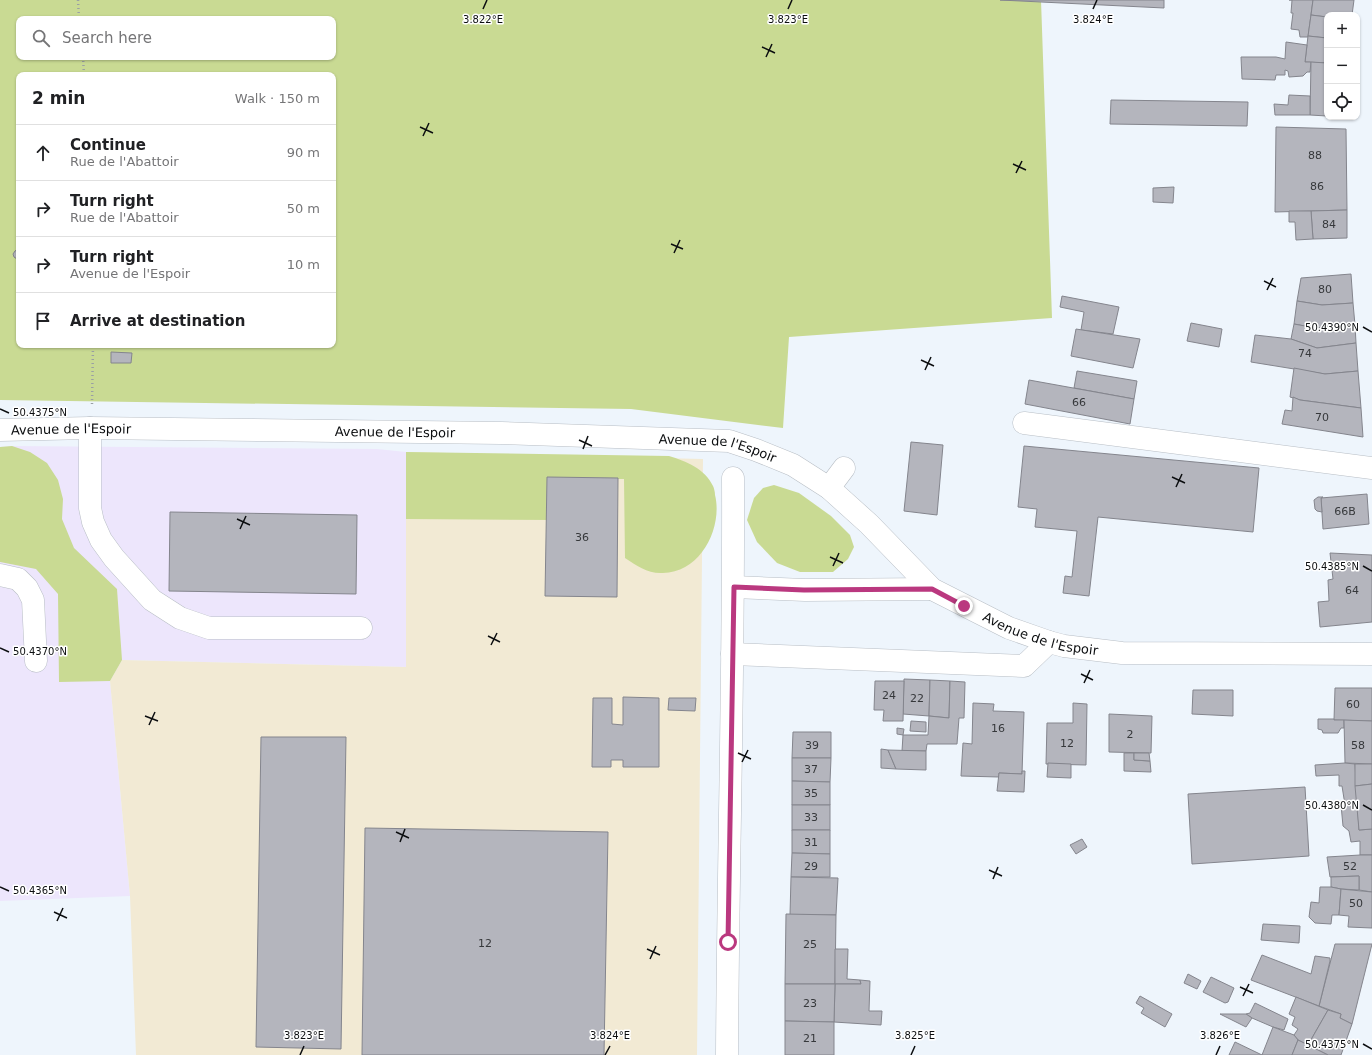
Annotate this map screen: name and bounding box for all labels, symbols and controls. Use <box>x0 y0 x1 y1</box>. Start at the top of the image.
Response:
map controls <box>1324 12 1360 120</box>
button: + <box>1324 12 1360 48</box>
text: 3.822°E <box>463 14 503 25</box>
text: 3.823°E <box>768 14 808 25</box>
text: 3.824°E <box>1073 14 1113 25</box>
search box <box>16 16 336 60</box>
icon: search <box>30 27 52 49</box>
text: Search here <box>62 29 152 47</box>
button: − <box>1324 48 1360 84</box>
button: locate <box>1324 84 1360 120</box>
text: 2 min <box>32 88 85 108</box>
text: Walk · 150 m <box>235 91 320 106</box>
text: Continue <box>70 136 146 154</box>
icon: ahead <box>32 142 54 164</box>
text: 90 m <box>287 145 320 160</box>
house number: 88 <box>1308 149 1322 162</box>
text: Rue de l'Abattoir <box>70 154 179 169</box>
house number: 86 <box>1310 180 1324 193</box>
text: Turn right <box>70 192 154 210</box>
icon: right <box>32 198 54 220</box>
text: 50 m <box>287 201 320 216</box>
text: Rue de l'Abattoir <box>70 210 179 225</box>
house number: 84 <box>1322 218 1336 231</box>
text: Turn right <box>70 248 154 266</box>
icon: right <box>32 254 54 276</box>
text: 10 m <box>287 257 320 272</box>
text: Avenue de l'Espoir <box>70 266 190 281</box>
house number: 80 <box>1318 283 1332 296</box>
icon: arrive <box>32 310 54 332</box>
text: Arrive at destination <box>70 312 245 330</box>
text: 50.4390°N <box>1305 322 1359 333</box>
house number: 74 <box>1298 347 1312 360</box>
house number: 66 <box>1072 396 1086 409</box>
text: 50.4375°N <box>13 407 67 418</box>
house number: 70 <box>1315 411 1329 424</box>
street label: Avenue de l'Espoir <box>11 421 132 438</box>
street label: Avenue de l'Espoir <box>335 424 456 440</box>
street label: Avenue de l'Espoir <box>658 432 779 466</box>
house number: 66B <box>1334 505 1356 518</box>
house number: 36 <box>575 531 589 544</box>
text: 50.4385°N <box>1305 561 1359 572</box>
house number: 64 <box>1345 584 1359 597</box>
route end <box>955 597 973 615</box>
street label: Avenue de l'Espoir <box>980 609 1100 658</box>
text: 50.4370°N <box>13 646 67 657</box>
house number: 24 <box>882 689 896 702</box>
house number: 22 <box>910 692 924 705</box>
house number: 60 <box>1346 698 1360 711</box>
house number: 16 <box>991 722 1005 735</box>
house number: 2 <box>1127 728 1134 741</box>
house number: 12 <box>1060 737 1074 750</box>
house number: 39 <box>805 739 819 752</box>
house number: 58 <box>1351 739 1365 752</box>
house number: 37 <box>804 763 818 776</box>
house number: 35 <box>804 787 818 800</box>
text: 50.4380°N <box>1305 800 1359 811</box>
house number: 33 <box>804 811 818 824</box>
house number: 31 <box>804 836 818 849</box>
house number: 29 <box>804 860 818 873</box>
house number: 52 <box>1343 860 1357 873</box>
text: 50.4365°N <box>13 885 67 896</box>
house number: 50 <box>1349 897 1363 910</box>
route start <box>719 933 737 951</box>
house number: 12 <box>478 937 492 950</box>
house number: 25 <box>803 938 817 951</box>
house number: 23 <box>803 997 817 1010</box>
text: 3.823°E <box>284 1030 324 1041</box>
text: 3.824°E <box>590 1030 630 1041</box>
text: 3.825°E <box>895 1030 935 1041</box>
text: 3.826°E <box>1200 1030 1240 1041</box>
house number: 21 <box>803 1032 817 1045</box>
text: 50.4375°N <box>1305 1039 1359 1050</box>

